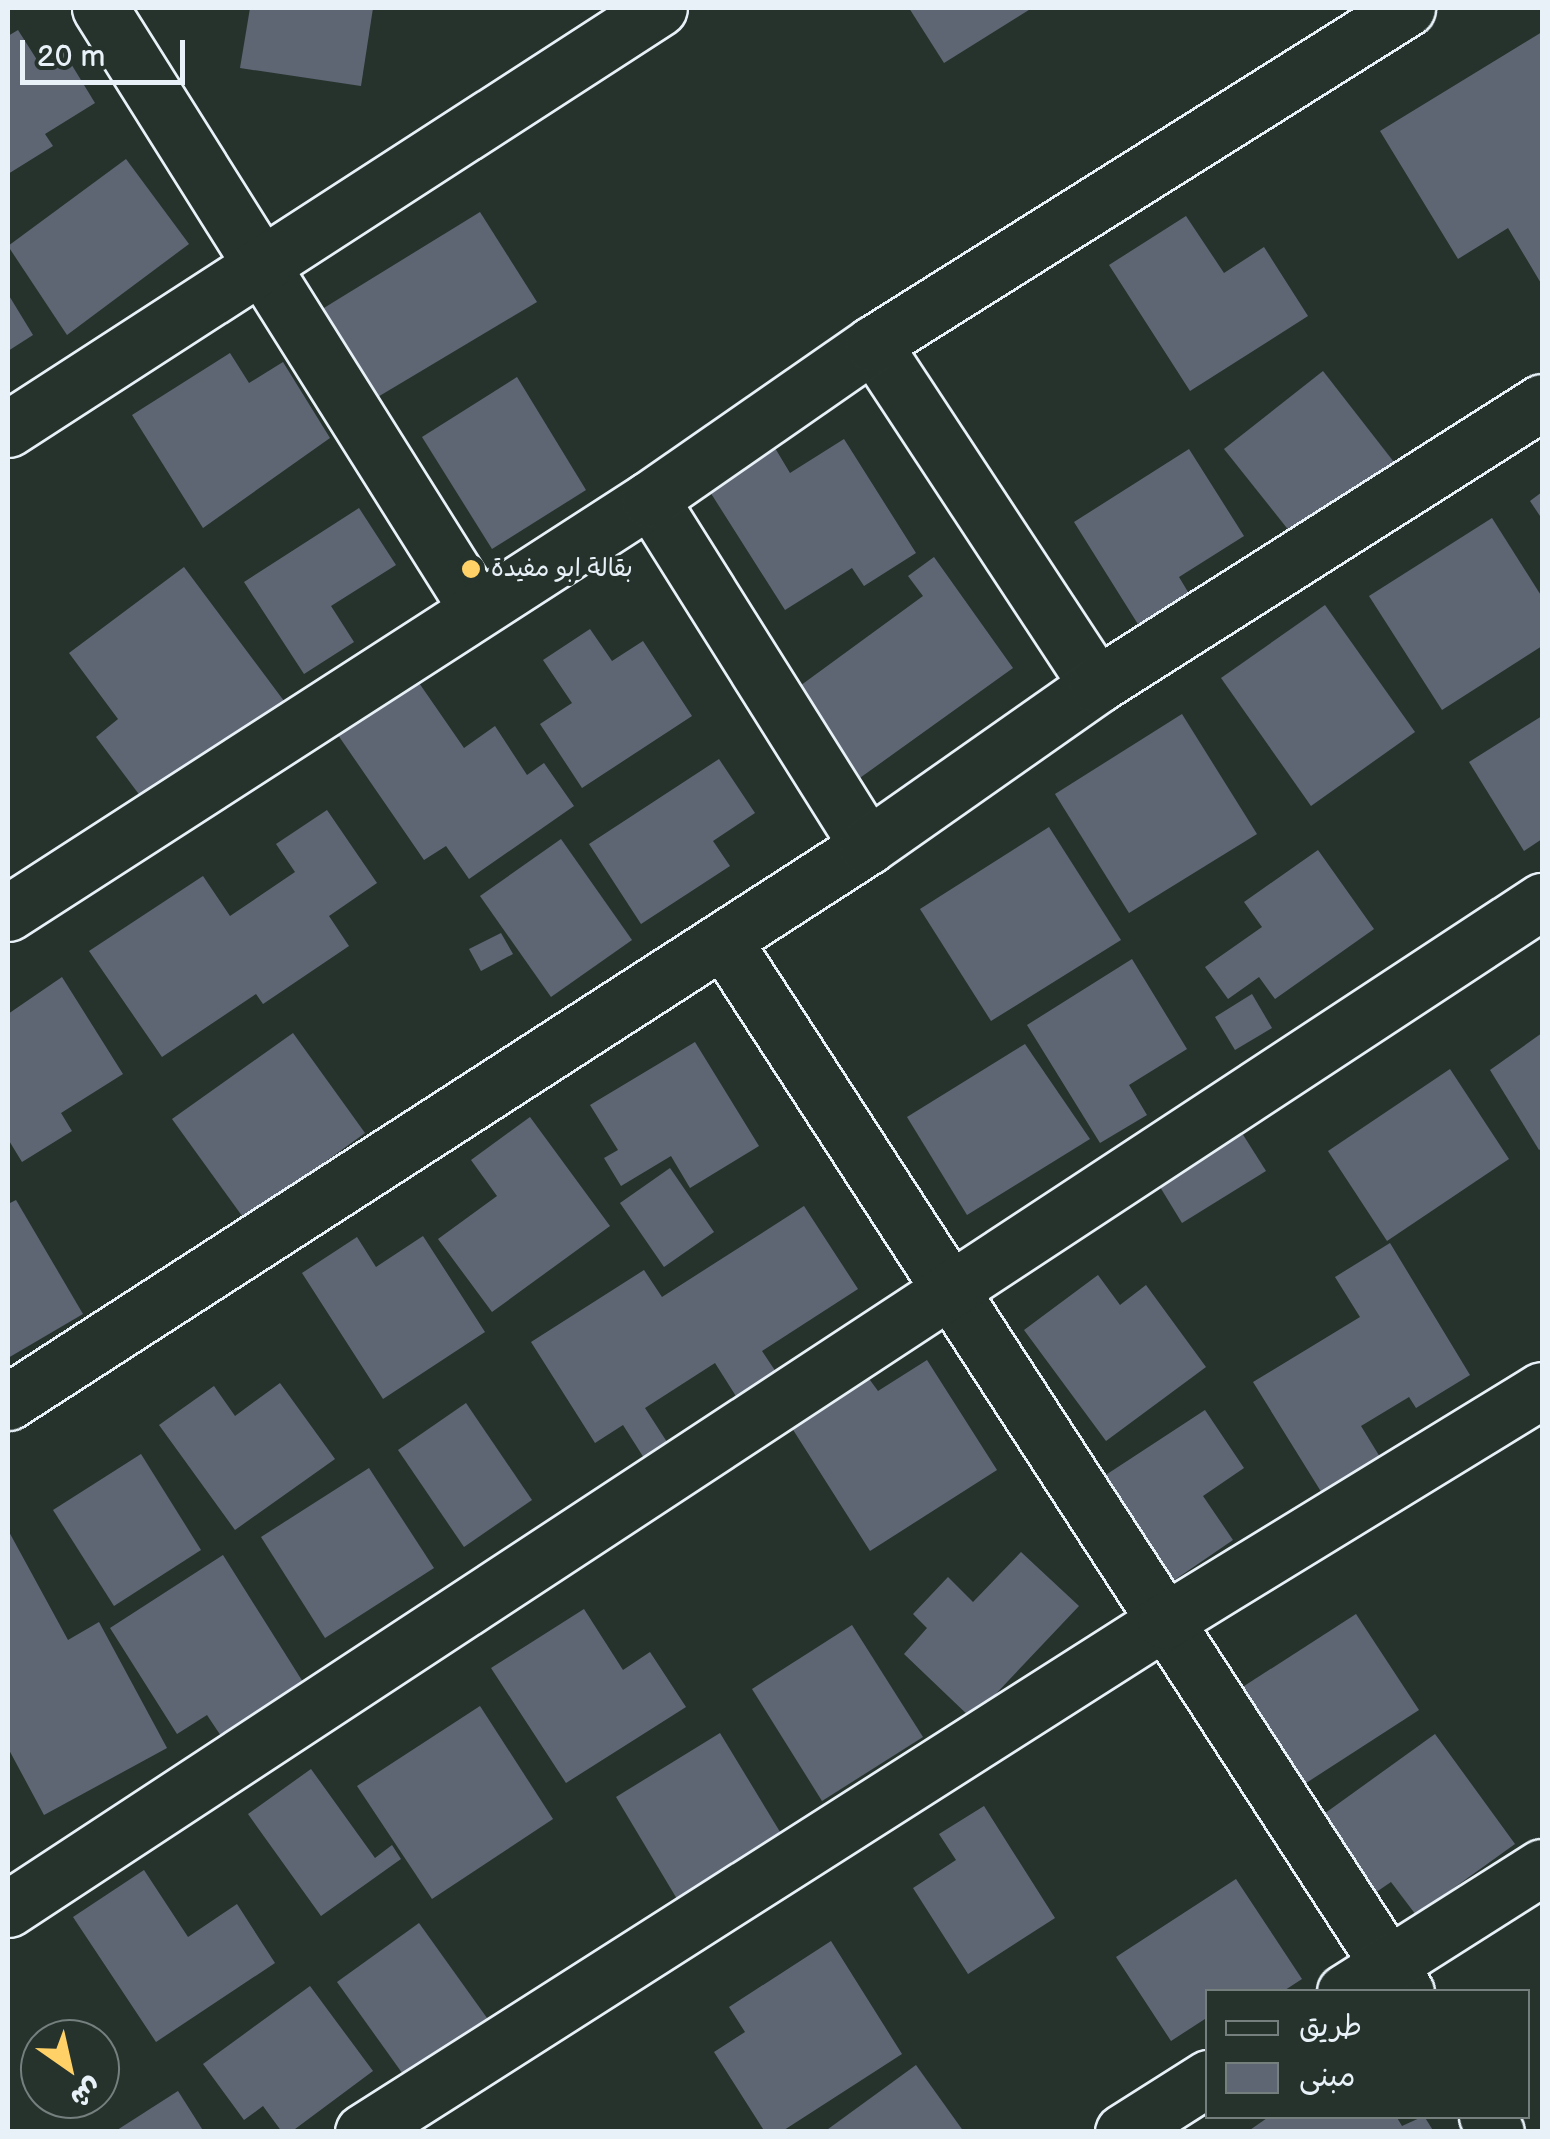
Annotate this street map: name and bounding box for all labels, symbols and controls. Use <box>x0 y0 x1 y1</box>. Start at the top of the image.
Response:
scale bar <box>25 20 190 82</box>
text: 20 m <box>37 39 105 75</box>
place label: بقالة ابو مفيدة <box>491 554 633 584</box>
marker: بقالة ابو مفيدة <box>460 558 482 580</box>
legend <box>1205 1989 1530 2119</box>
text: طريق <box>1299 2009 1362 2045</box>
north arrow <box>20 2019 120 2119</box>
text: مبنى <box>1299 2059 1355 2095</box>
text: ش <box>64 2070 108 2115</box>

